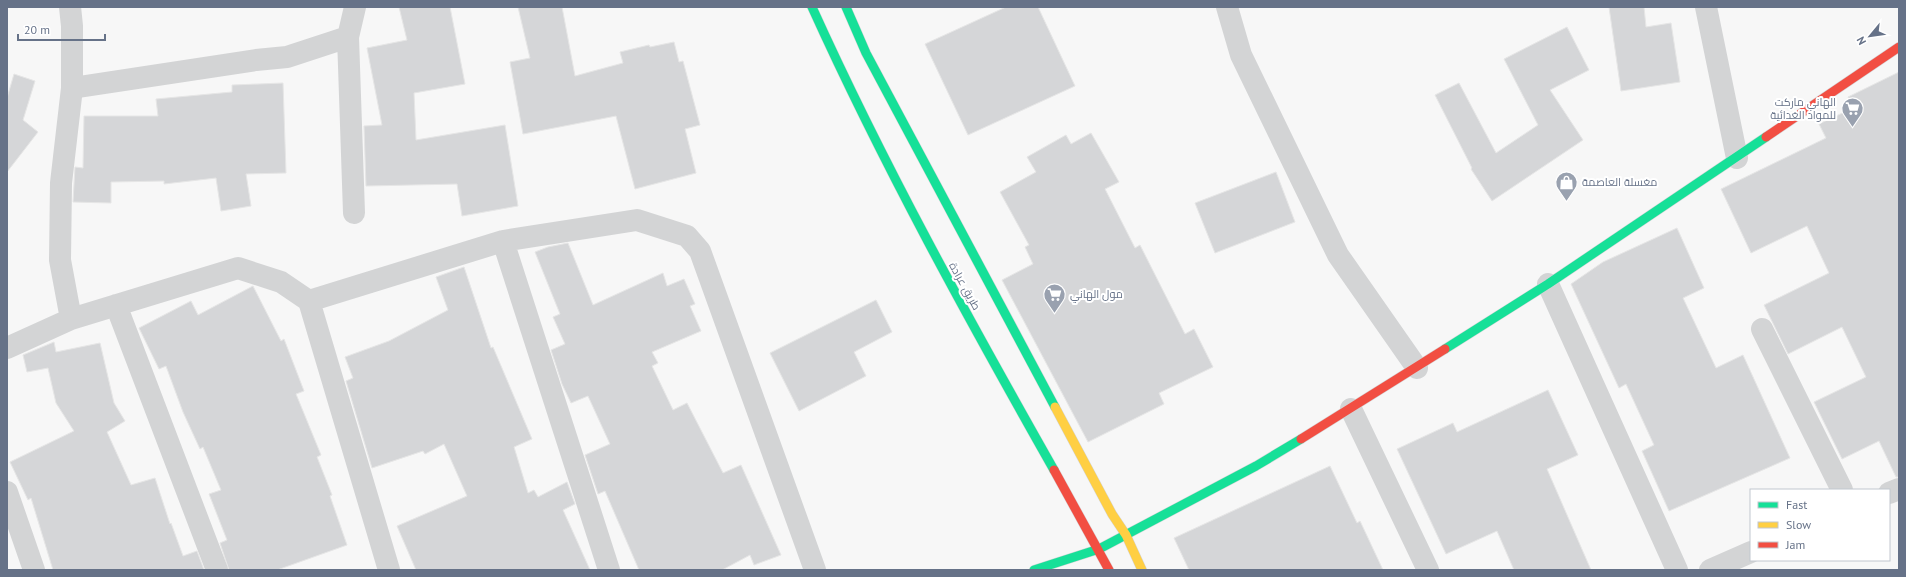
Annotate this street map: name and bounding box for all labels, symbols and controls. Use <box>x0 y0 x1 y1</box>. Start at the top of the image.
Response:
scale bar <box>18 16 105 42</box>
north arrow <box>1850 16 1890 56</box>
text: 20 m <box>24 22 50 37</box>
text: N <box>1853 34 1869 47</box>
place label: الهاني ماركت للمواد الغدائية <box>1770 95 1836 122</box>
supermarket icon: الهاني ماركت للمواد الغدائية <box>1839 95 1865 128</box>
shop icon: مغسلة العاصمة <box>1553 169 1579 202</box>
place label: مغسلة العاصمة <box>1582 175 1657 189</box>
street label: طريق عرادة <box>946 260 984 312</box>
supermarket icon: مول الهاني <box>1041 281 1067 314</box>
place label: مول الهاني <box>1070 287 1123 303</box>
legend <box>1750 489 1890 561</box>
text: Fast <box>1786 497 1807 512</box>
text: Slow <box>1786 517 1811 532</box>
text: Jam <box>1785 537 1805 552</box>

